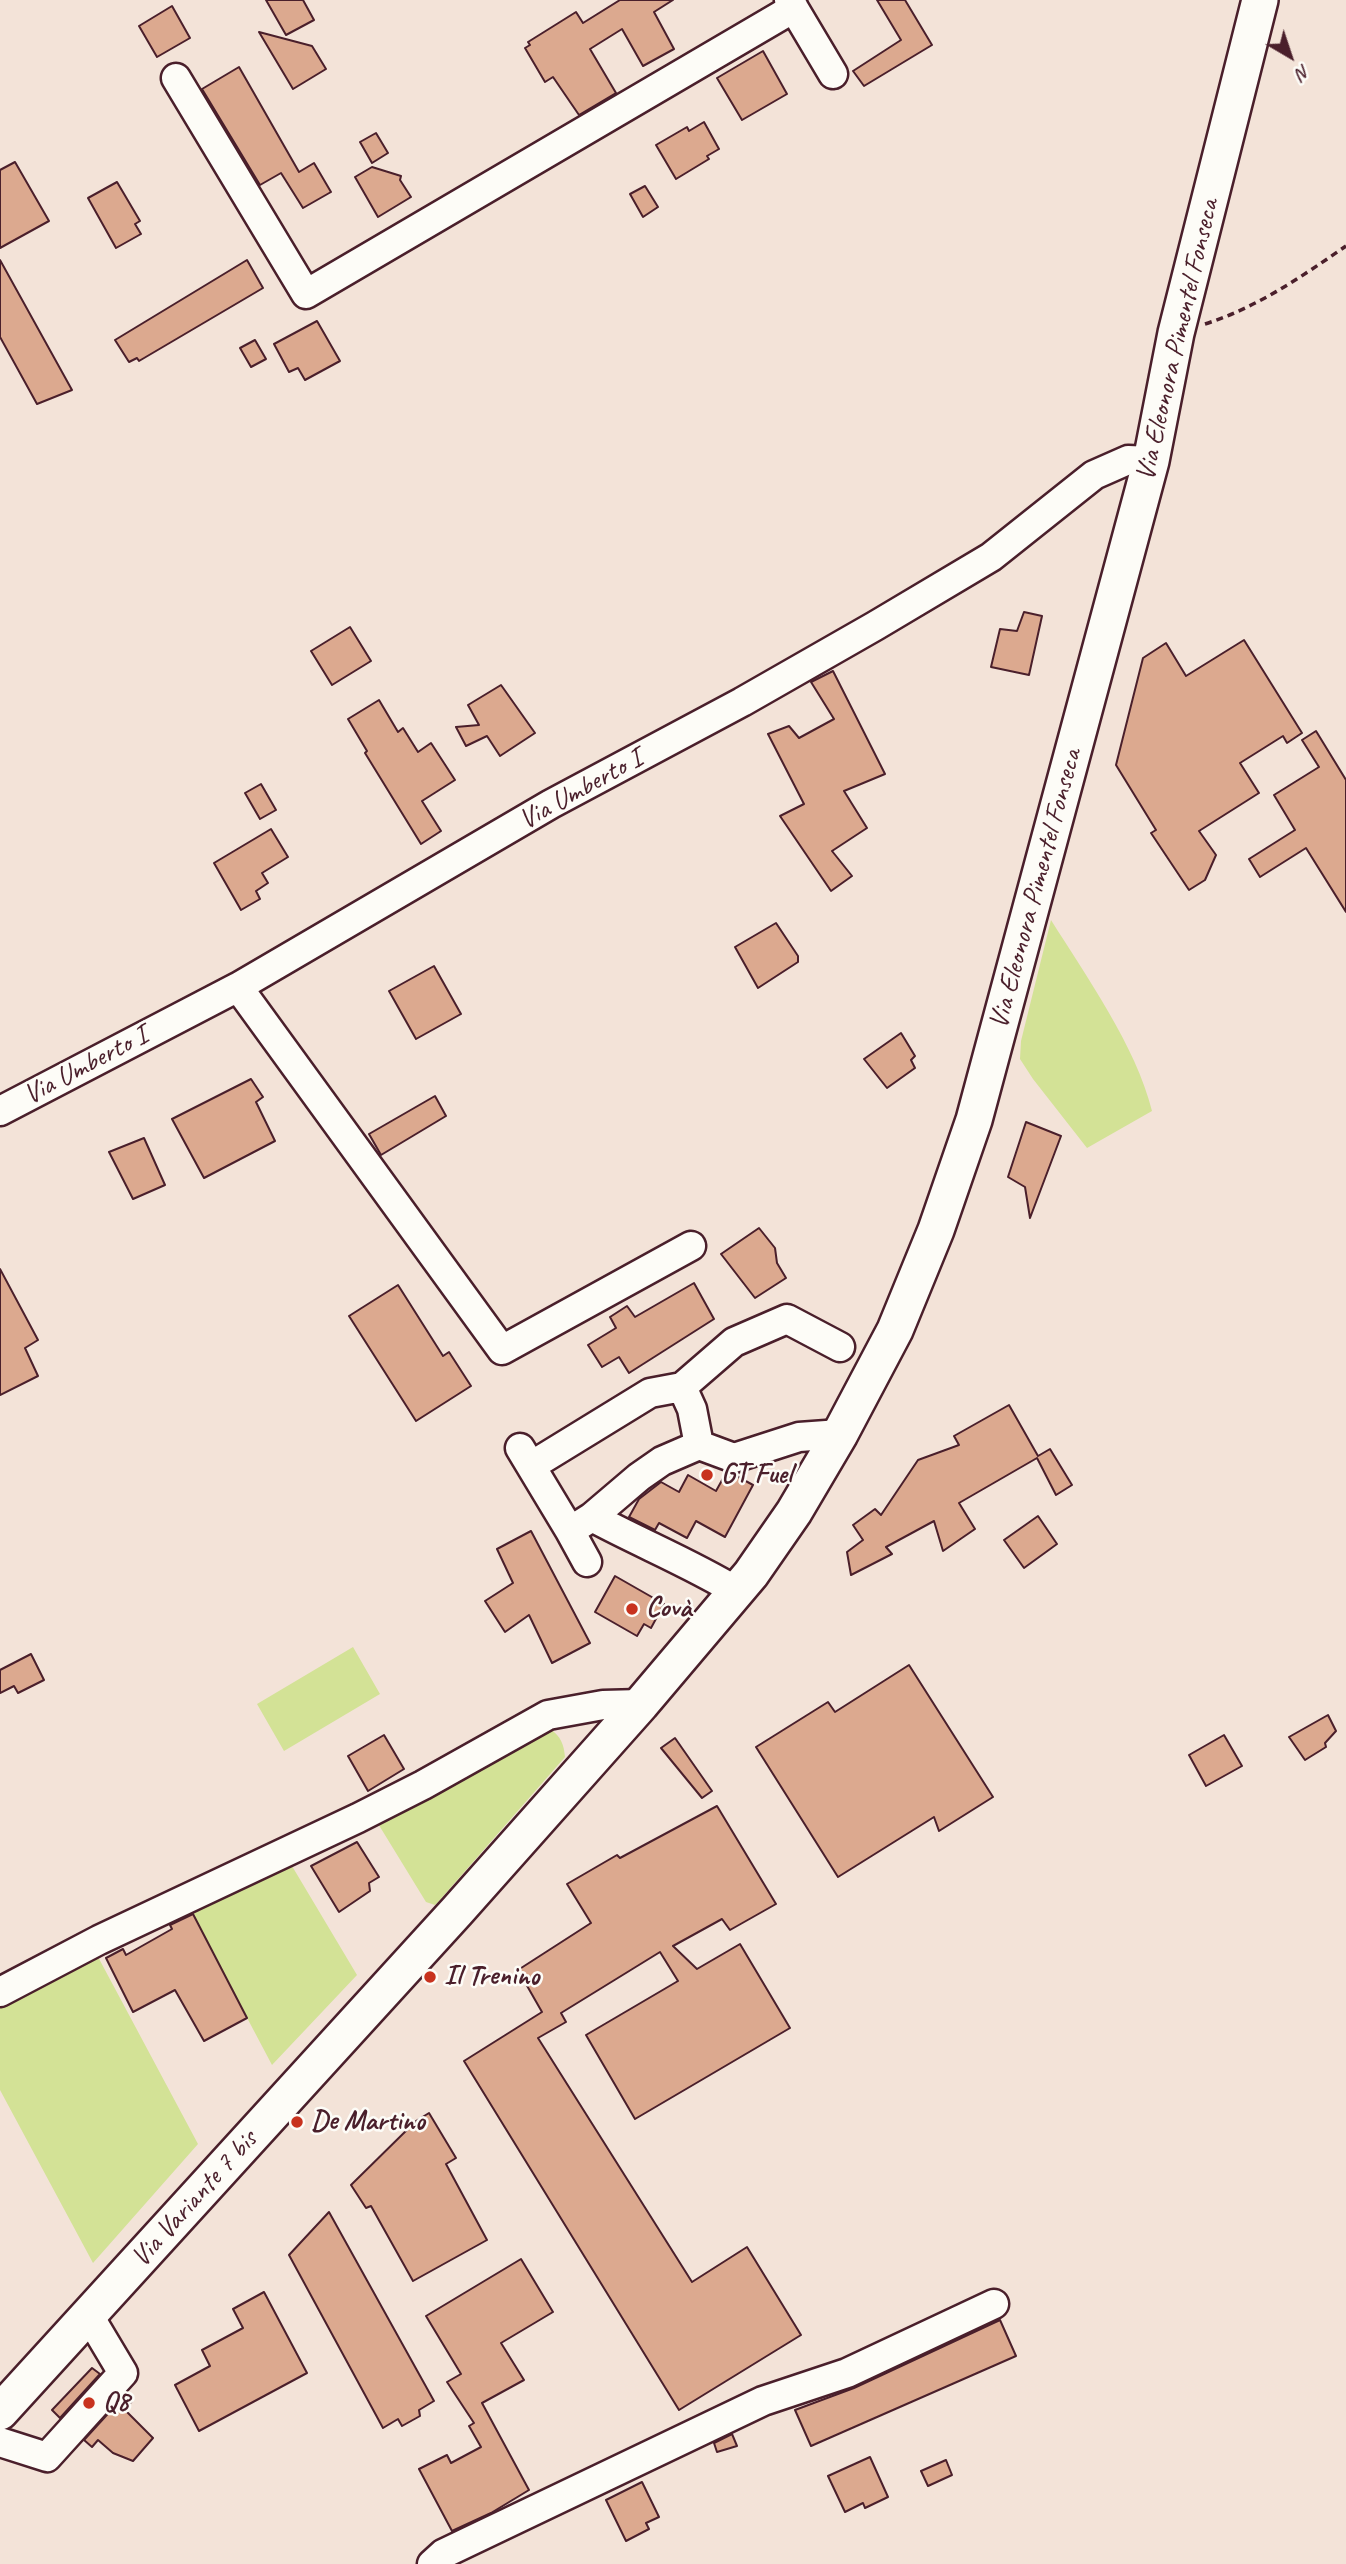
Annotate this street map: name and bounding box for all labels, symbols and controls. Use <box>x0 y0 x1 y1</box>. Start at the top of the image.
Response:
north arrow <box>1255 21 1325 91</box>
text: N <box>1291 59 1315 85</box>
street label: Via Eleonora Pimentel Fonseca <box>1129 196 1227 484</box>
street label: Via Umberto I <box>514 742 648 838</box>
street label: Via Eleonora Pimentel Fonseca <box>982 746 1090 1032</box>
street label: Via Umberto I <box>18 1019 154 1113</box>
place label: GT Fuel <box>721 1458 792 1492</box>
marker: GT Fuel <box>699 1467 715 1483</box>
place label: Covà <box>646 1592 691 1626</box>
marker: Covà <box>624 1601 640 1617</box>
place label: Il Trenino <box>444 1960 539 1994</box>
marker: Il Trenino <box>422 1969 438 1985</box>
place label: De Martino <box>311 2105 425 2139</box>
marker: De Martino <box>289 2114 305 2130</box>
street label: Via Variante 7 bis <box>125 2124 265 2274</box>
place label: Q8 <box>103 2386 129 2420</box>
marker: Q8 <box>81 2395 97 2411</box>

